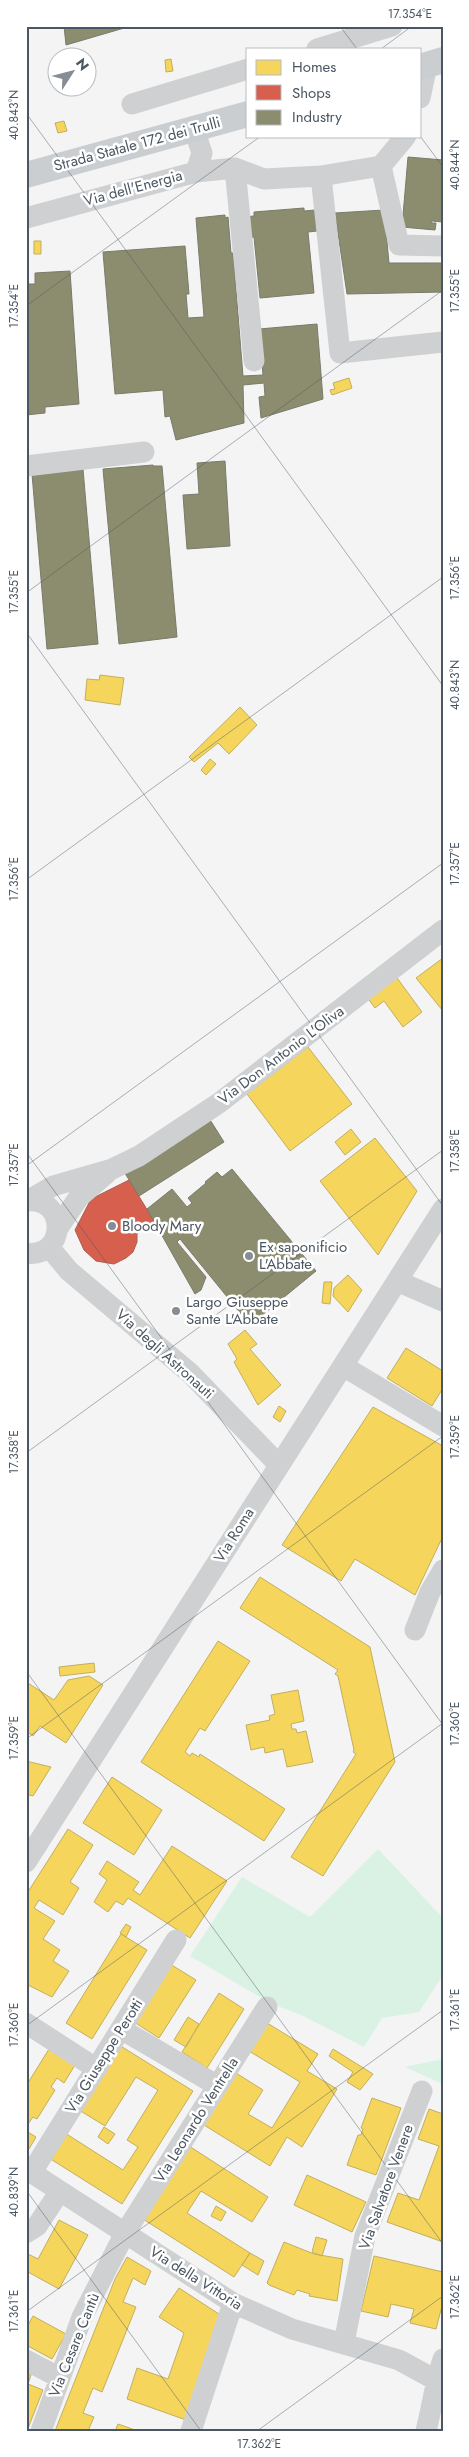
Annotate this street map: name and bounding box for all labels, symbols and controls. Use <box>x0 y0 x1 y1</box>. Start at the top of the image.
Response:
text: 17.354°E <box>388 5 432 23</box>
north arrow <box>48 48 98 98</box>
legend <box>246 48 422 138</box>
text: N <box>71 54 94 75</box>
text: Homes <box>292 56 336 78</box>
text: Shops <box>292 82 331 104</box>
text: 40.843°N <box>5 90 23 140</box>
text: Industry <box>292 106 342 128</box>
street label: Strada Statale 172 dei Trulli <box>51 111 223 177</box>
text: 40.844°N <box>446 140 464 190</box>
street label: Via dell'Energia <box>81 164 185 212</box>
text: 17.355°E <box>446 269 464 313</box>
text: 17.354°E <box>5 284 23 328</box>
text: 17.356°E <box>446 556 464 600</box>
text: 17.355°E <box>5 570 23 614</box>
text: 40.843°N <box>446 660 464 710</box>
text: 17.357°E <box>446 842 464 886</box>
text: 17.356°E <box>5 857 23 901</box>
street label: Via Don Antonio L'Oliva <box>213 1000 349 1110</box>
text: 17.358°E <box>446 1129 464 1173</box>
text: 17.357°E <box>5 1143 23 1187</box>
place label: Bloody Mary <box>122 1215 202 1237</box>
marker: Bloody Mary <box>106 1220 118 1232</box>
place label: Ex saponificio L'Abbate <box>259 1236 347 1275</box>
marker: Ex saponificio L'Abbate <box>243 1250 255 1262</box>
place label: Largo Giuseppe Sante L'Abbate <box>186 1291 288 1330</box>
street label: Via degli Astronauti <box>111 1304 219 1404</box>
marker: Largo Giuseppe Sante L'Abbate <box>170 1305 182 1317</box>
text: 17.359°E <box>446 1415 464 1459</box>
text: 17.358°E <box>5 1430 23 1474</box>
street label: Via Roma <box>209 1503 259 1567</box>
text: 17.360°E <box>446 1702 464 1746</box>
text: 17.359°E <box>5 1716 23 1760</box>
text: 17.361°E <box>446 1989 464 2031</box>
street label: Via Giuseppe Perotti <box>60 1994 148 2118</box>
text: 17.360°E <box>5 2003 23 2047</box>
street label: Via Leonardo Ventrella <box>148 2053 244 2187</box>
street label: Via Salvatore Venere <box>353 2121 419 2253</box>
text: 40.839°N <box>5 2167 23 2217</box>
street label: Via della Vittoria <box>145 2241 247 2315</box>
text: 17.362°E <box>446 2275 464 2319</box>
text: 17.361°E <box>5 2290 23 2332</box>
street label: Via Cesare Cantù <box>43 2290 105 2400</box>
text: 17.362°E <box>237 2435 281 2453</box>

